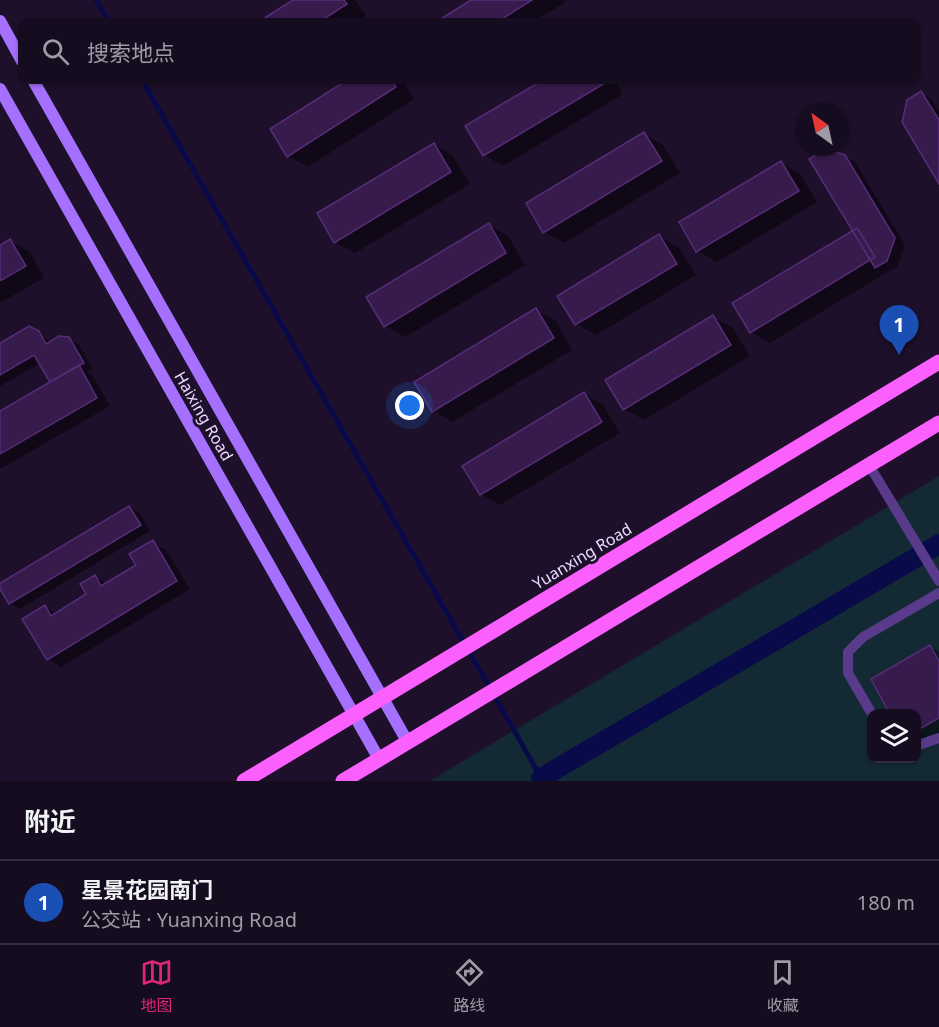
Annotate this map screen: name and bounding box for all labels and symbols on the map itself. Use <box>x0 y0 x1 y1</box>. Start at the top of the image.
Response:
north arrow <box>795 102 849 156</box>
pin: 1 <box>880 306 918 355</box>
street label: Haixing Road <box>170 367 238 465</box>
your location <box>395 391 424 420</box>
street label: Yuanxing Road <box>528 518 636 594</box>

